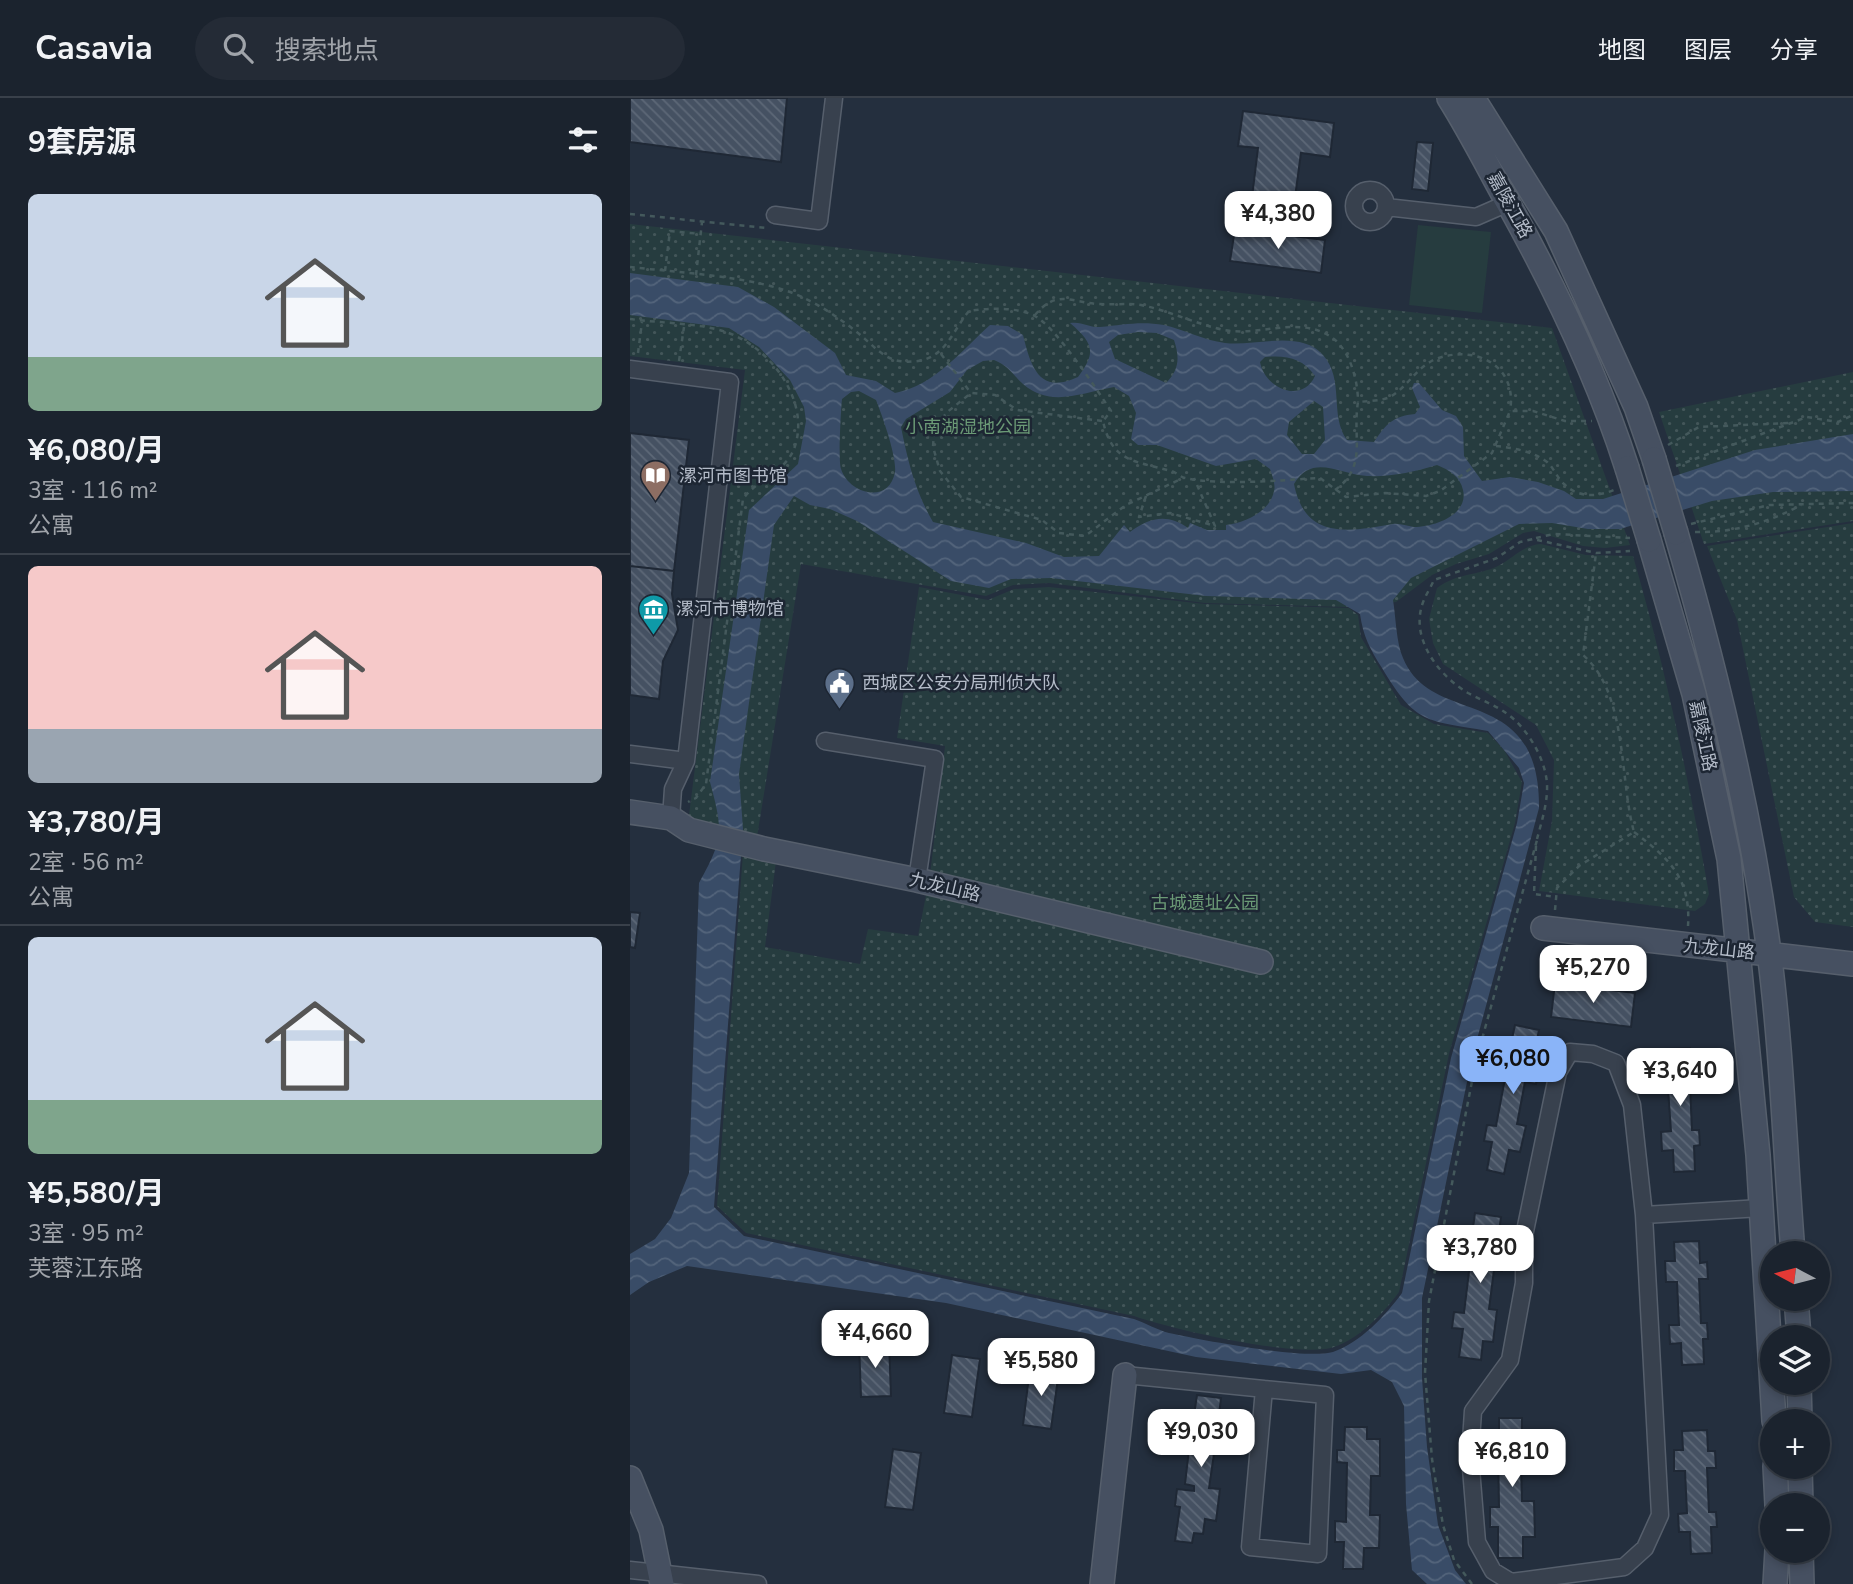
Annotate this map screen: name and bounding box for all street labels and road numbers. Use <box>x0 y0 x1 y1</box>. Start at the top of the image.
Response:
street label: 嘉陵江路 <box>1482 168 1538 242</box>
street label: 嘉陵江路 <box>1684 698 1722 774</box>
street label: 九龙山路 <box>907 867 983 907</box>
street label: 九龙山路 <box>1682 933 1756 965</box>

